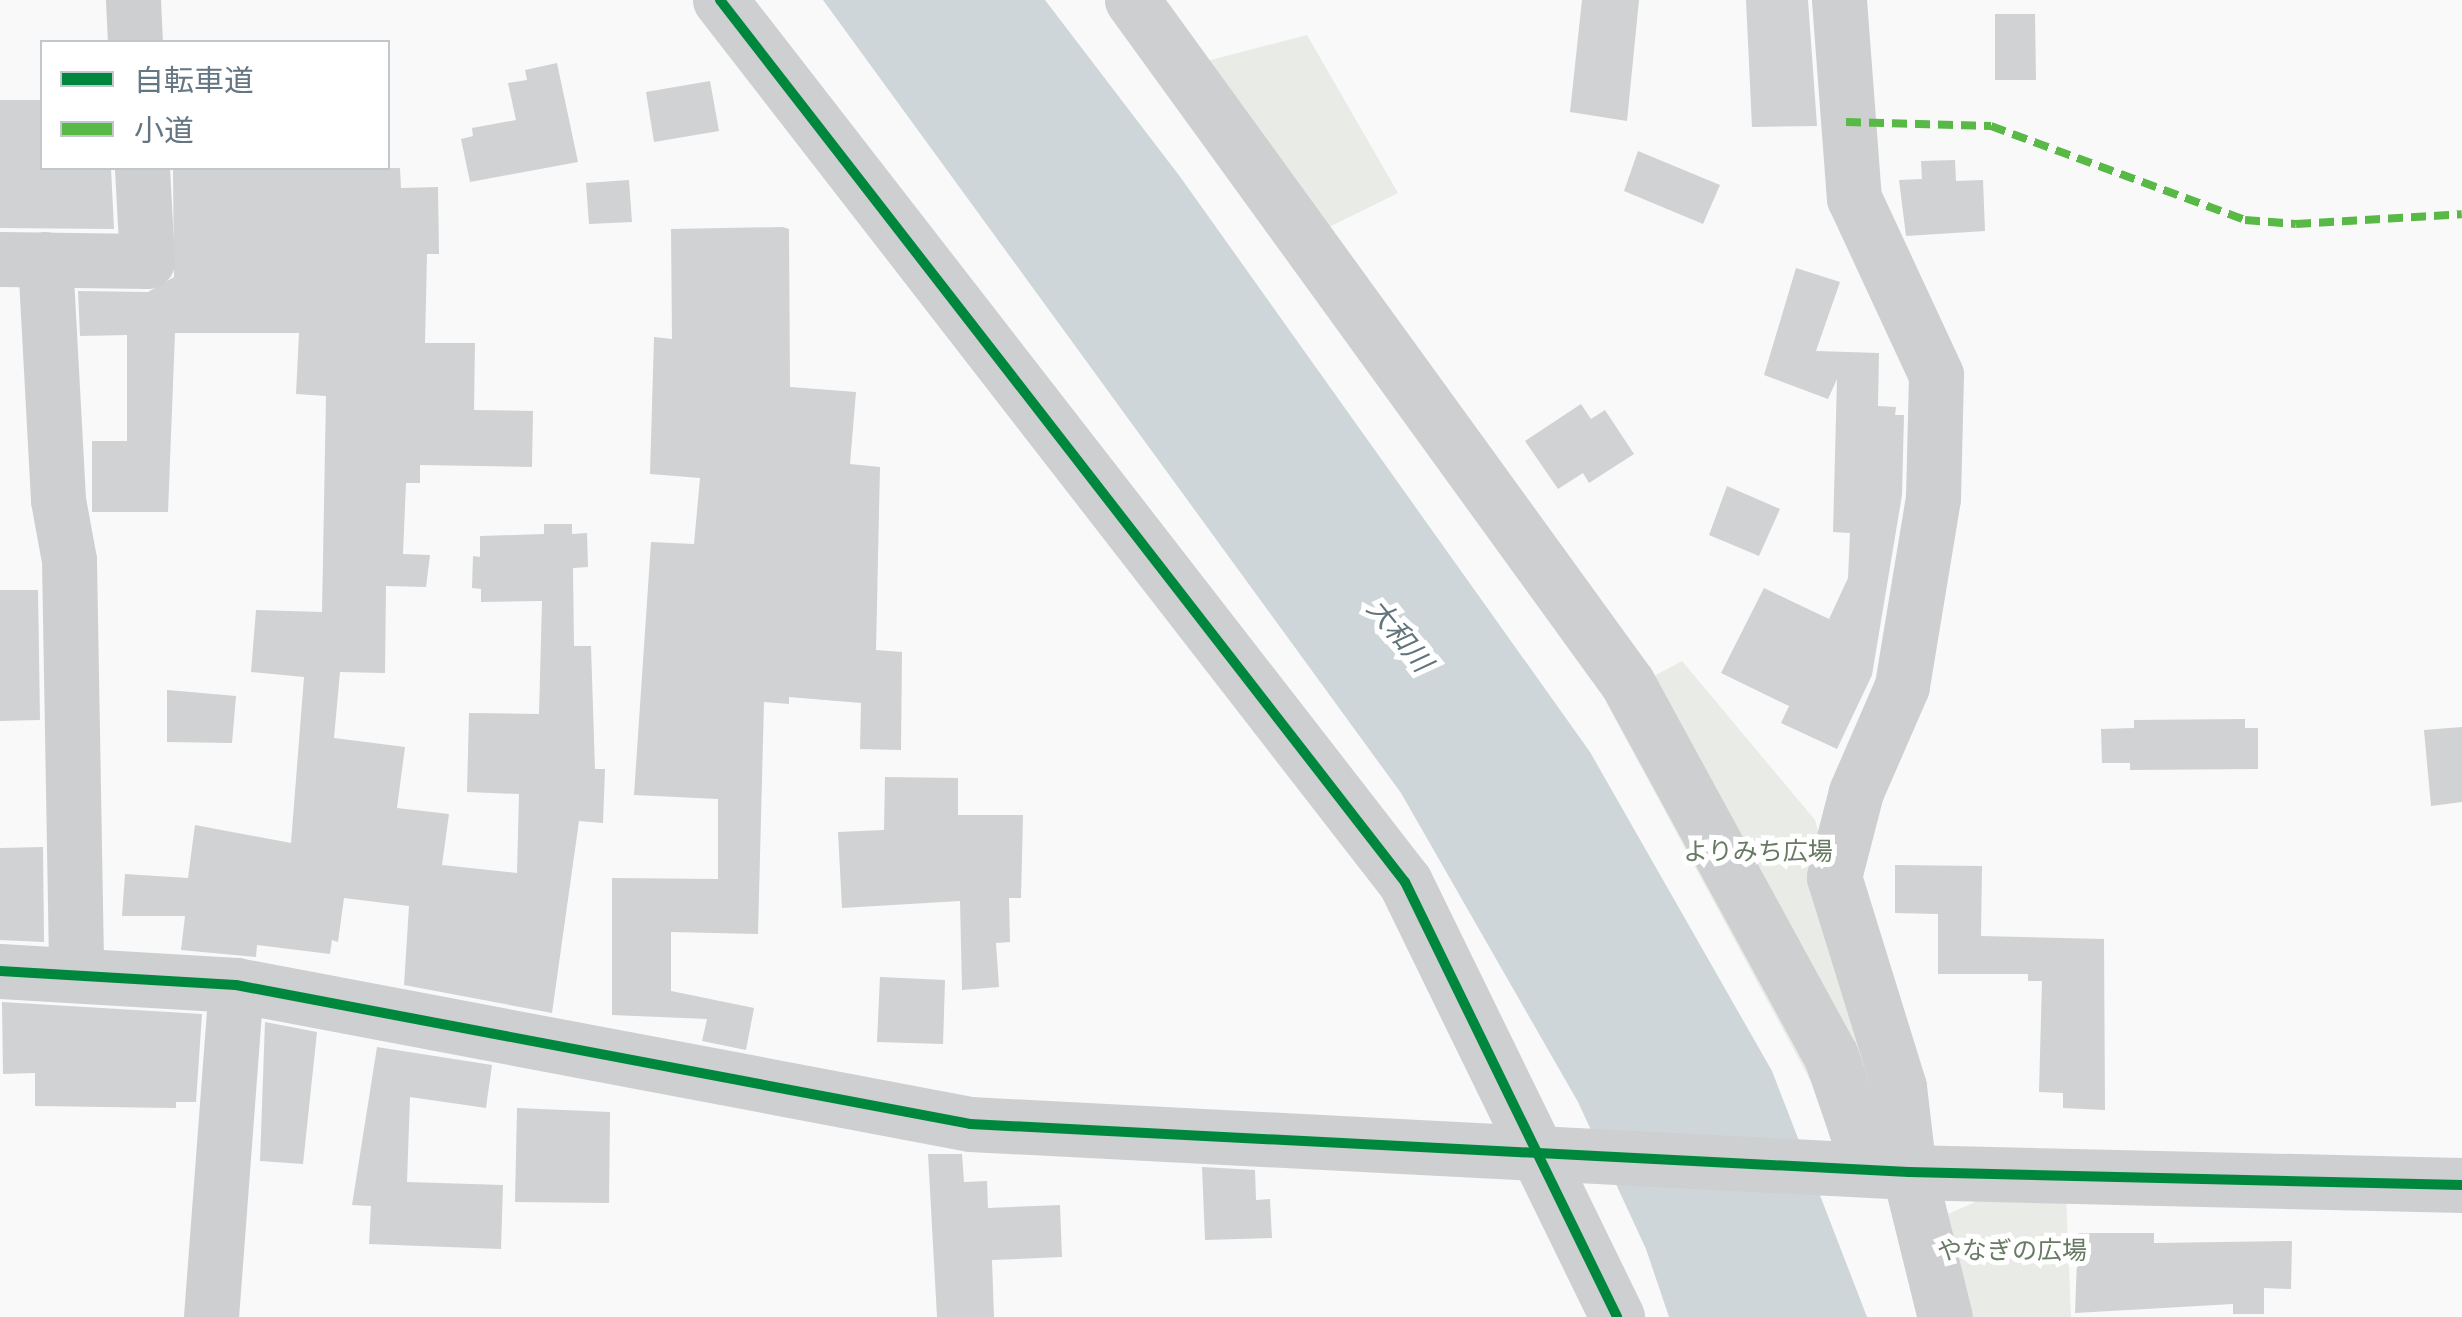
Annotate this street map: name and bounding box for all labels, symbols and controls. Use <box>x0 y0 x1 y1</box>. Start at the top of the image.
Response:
legend <box>40 40 390 170</box>
text: 自転車道 <box>134 57 254 103</box>
text: 小道 <box>134 107 194 153</box>
water label: 大和川 <box>1361 592 1439 678</box>
park label: よりみち広場 <box>1683 836 1833 866</box>
park label: やなぎの広場 <box>1937 1235 2087 1265</box>

